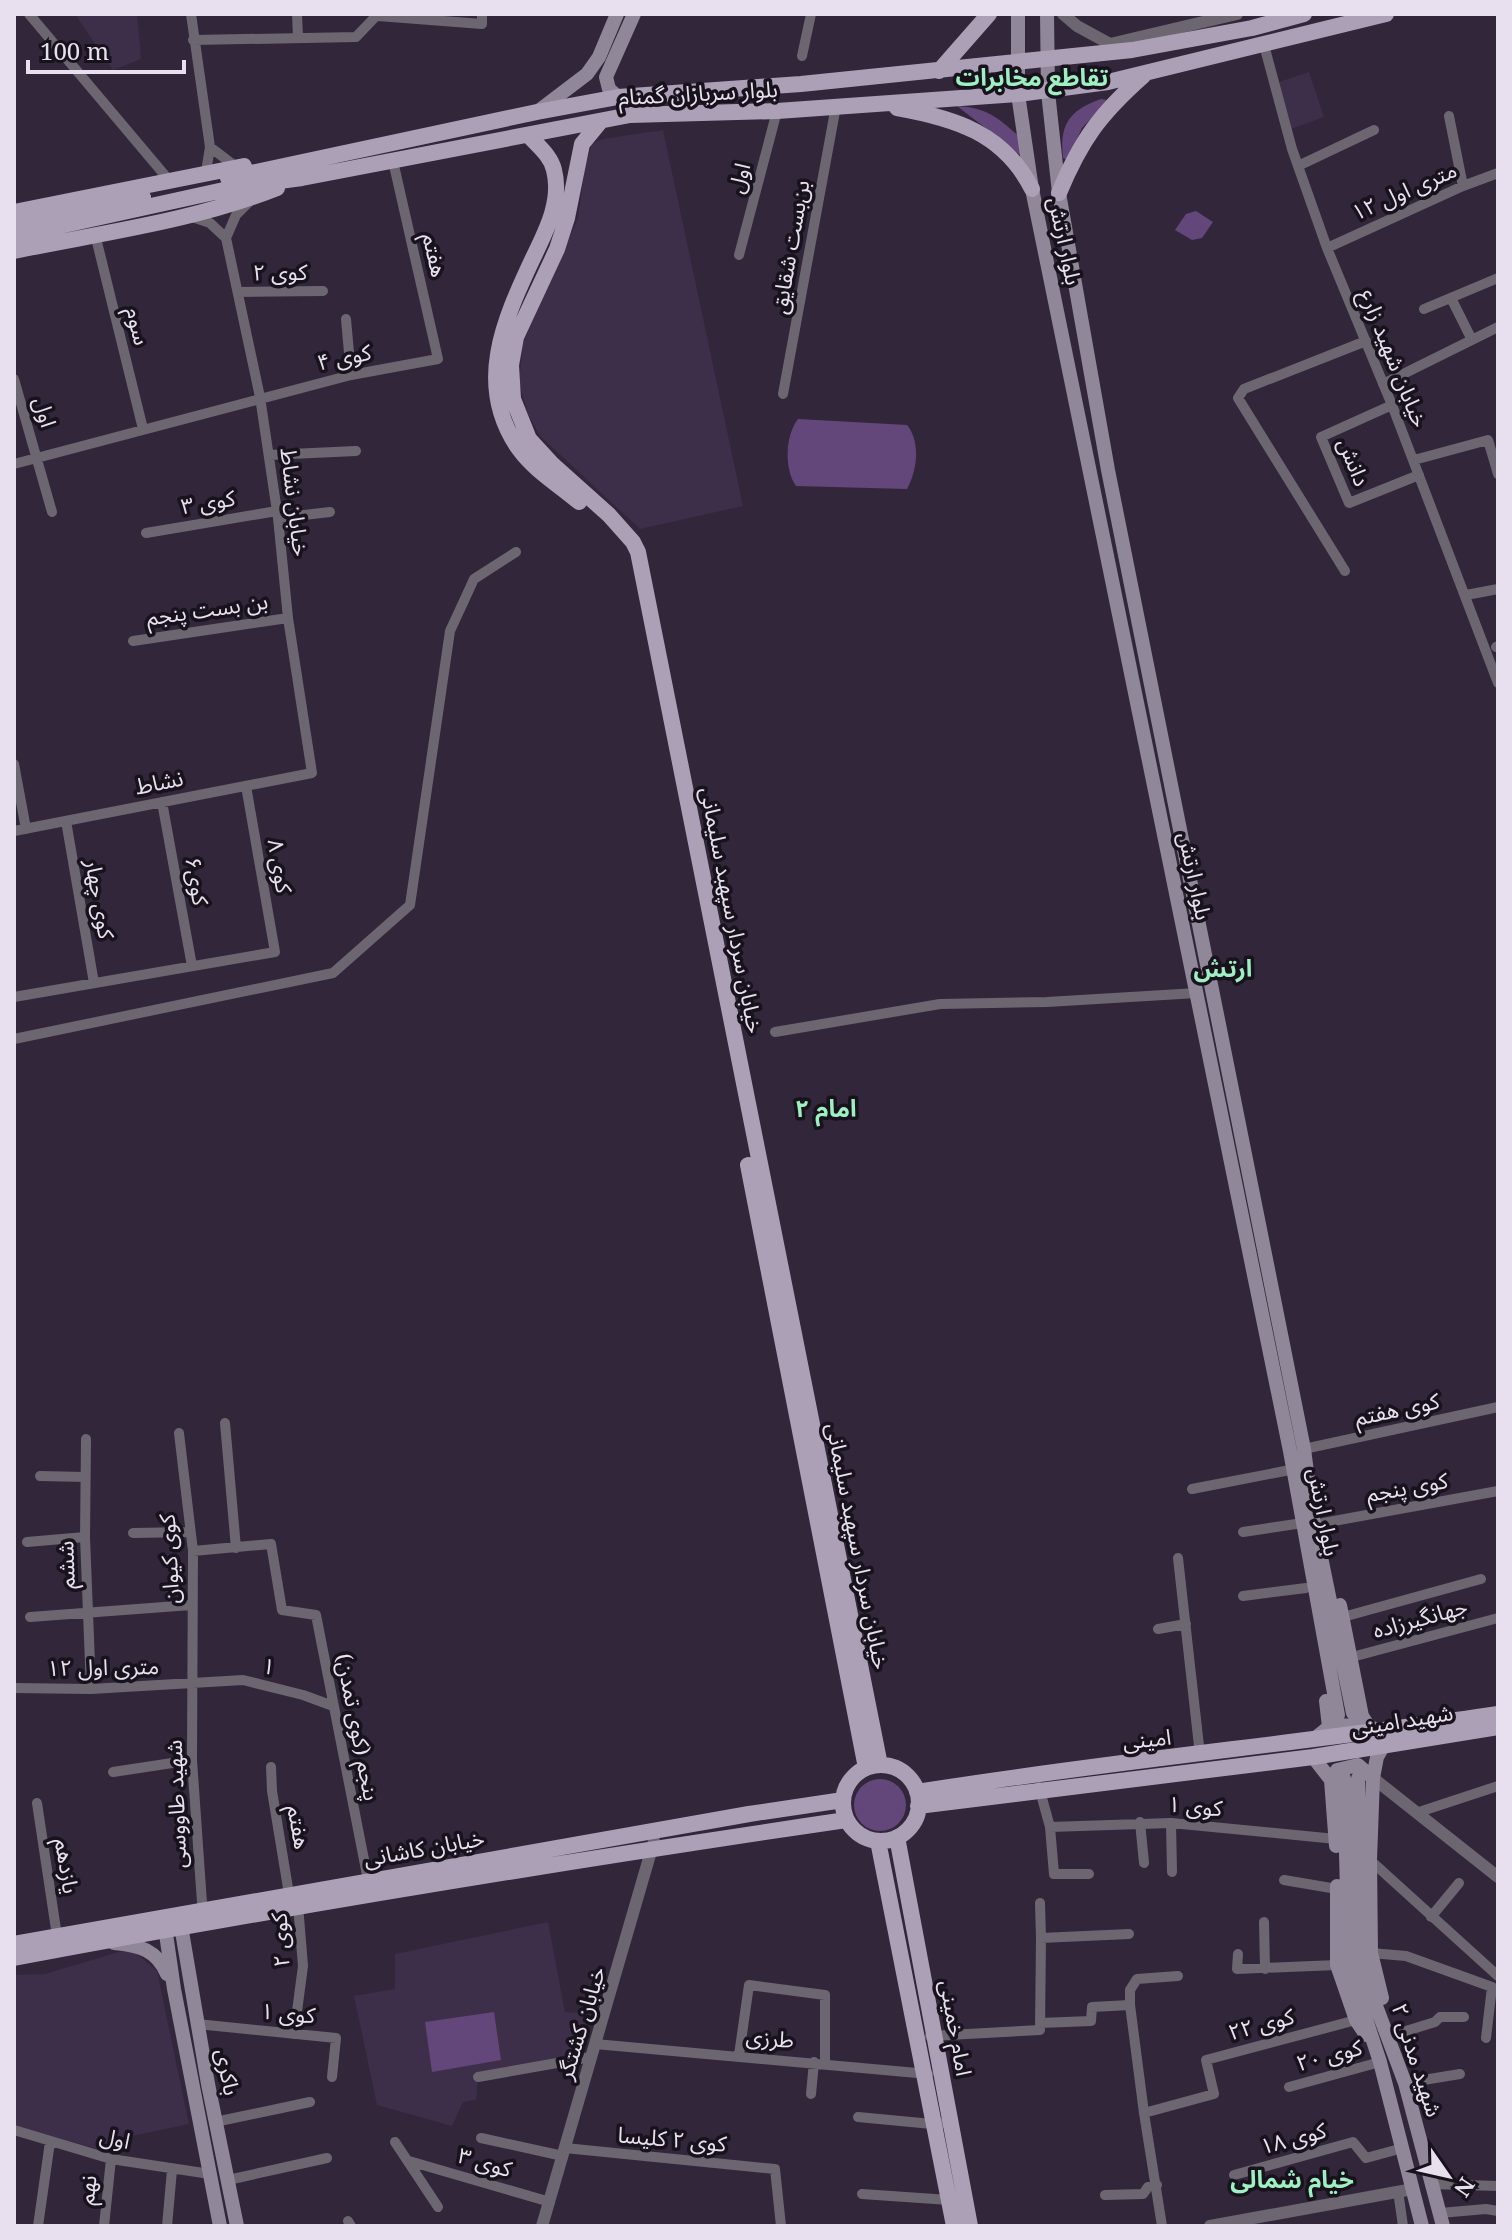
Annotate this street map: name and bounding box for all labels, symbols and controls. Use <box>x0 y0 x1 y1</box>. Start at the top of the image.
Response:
scale bar <box>28 24 184 74</box>
text: 100 m <box>40 34 109 67</box>
district label: تقاطع مخابرات <box>956 60 1109 96</box>
street label: بلوار سربازان گمنام <box>618 73 779 114</box>
street label: ۱۲ متری اول <box>1346 154 1461 227</box>
street label: اول <box>720 159 756 196</box>
street label: بن‌بست شقایق <box>762 178 816 316</box>
street label: بلوار ارتش <box>1042 194 1090 287</box>
street label: هفتم <box>413 230 456 280</box>
street label: کوی ۲ <box>253 256 308 286</box>
street label: خیابان شهید زارع <box>1351 284 1436 432</box>
street label: سوم <box>117 304 158 349</box>
street label: کوی ۴ <box>314 335 374 376</box>
street label: اول <box>27 393 65 431</box>
street label: دانش <box>1332 433 1378 490</box>
street label: خیابان نشاط <box>274 446 318 558</box>
street label: کوی ۳ <box>178 481 238 521</box>
street label: بن بست پنجم <box>144 585 270 634</box>
street label: نشاط <box>132 762 185 800</box>
street label: خیابان سردار سپهبد سلیمانی <box>693 784 772 1036</box>
street label: بلوار ارتش <box>1172 829 1220 922</box>
street label: کوی ۸ <box>261 836 301 896</box>
street label: کوی۶ <box>179 854 217 908</box>
street label: کوی چهار <box>78 856 123 942</box>
district label: ارتش <box>1194 951 1252 984</box>
district label: امام ۲ <box>795 1091 857 1127</box>
street label: کوی هفتم <box>1352 1384 1443 1435</box>
street label: خیابان سردار سپهبد سلیمانی <box>819 1420 898 1672</box>
street label: کوی پنجم <box>1364 1464 1451 1511</box>
street label: بلوار ارتش <box>1302 1465 1348 1558</box>
street label: کوی کیوان <box>151 1512 185 1605</box>
street label: ششم <box>49 1540 84 1590</box>
street label: جهانگیرزاده <box>1369 1590 1470 1644</box>
street label: ۱ <box>260 1649 279 1681</box>
street label: ۱۲ متری اول <box>47 1650 159 1682</box>
street label: پنجم (کوی تمدن) <box>327 1651 388 1804</box>
street label: شهید امینی <box>1349 1696 1455 1742</box>
street label: امینی <box>1121 1721 1173 1755</box>
street label: شهید طاووسی <box>158 1739 192 1869</box>
street label: کوی ۱ <box>1167 1788 1224 1822</box>
street label: هفتم <box>278 1803 319 1852</box>
street label: خیابان کاشانی <box>361 1822 486 1872</box>
street label: یازدهم <box>46 1836 87 1896</box>
street label: کوی ۲ <box>263 1911 295 1968</box>
street label: خیابان کشتگر <box>548 1963 611 2084</box>
street label: امام خمینی <box>931 1977 980 2079</box>
street label: کوی ۱ <box>260 1995 317 2029</box>
street label: شهید مدنی ۲ <box>1385 1999 1450 2120</box>
street label: کوی ۲۲ <box>1224 2000 1298 2046</box>
street label: طرزی <box>745 2020 796 2054</box>
street label: کوی ۲۰ <box>1292 2031 1366 2077</box>
street label: باکری <box>210 2046 248 2098</box>
street label: کوی ۱۸ <box>1256 2114 1330 2160</box>
street label: کوی ۲ کلیسا <box>616 2118 729 2158</box>
street label: اول <box>97 2119 133 2155</box>
north arrow <box>1408 2136 1488 2216</box>
street label: کوی ۳ <box>455 2139 516 2183</box>
district label: خیام شمالی <box>1230 2162 1354 2198</box>
text: N <box>1448 2172 1483 2203</box>
street label: نهم <box>70 2174 105 2206</box>

